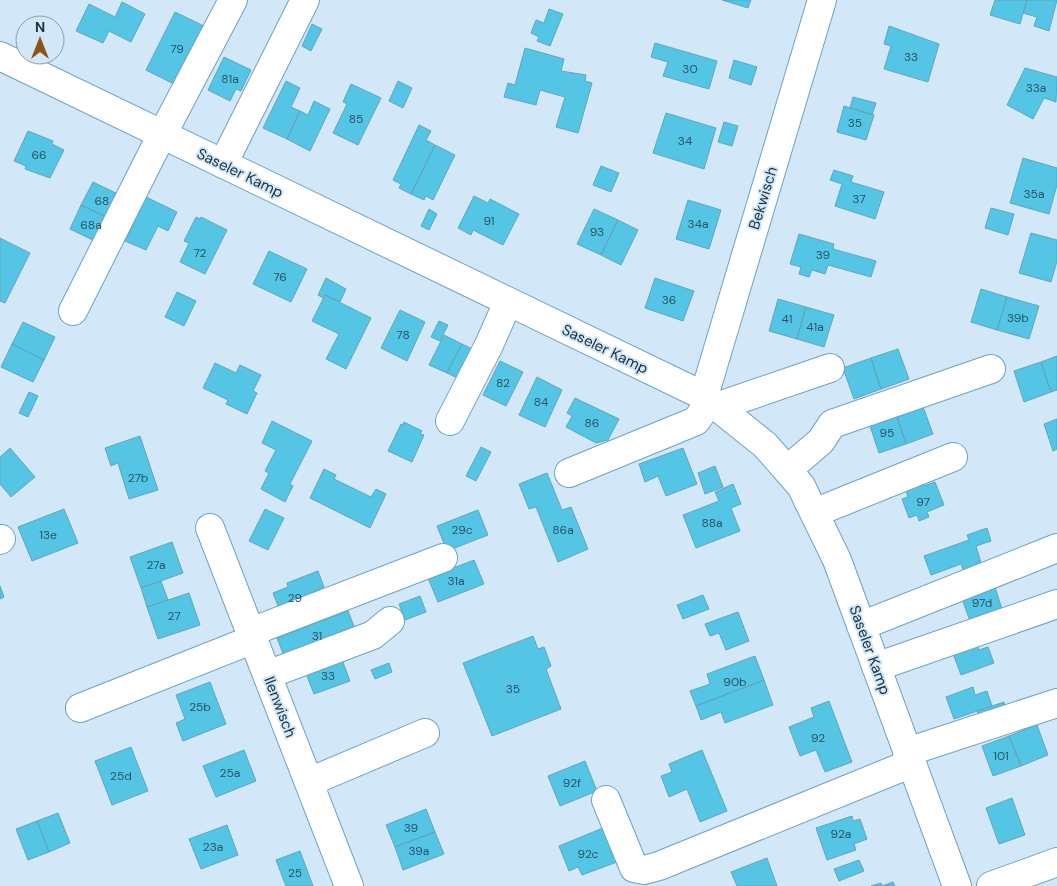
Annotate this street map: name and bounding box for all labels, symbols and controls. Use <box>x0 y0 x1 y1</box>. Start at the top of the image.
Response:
north arrow <box>15 15 65 65</box>
text: N <box>35 18 45 36</box>
house number: 79 <box>170 41 184 57</box>
house number: 33 <box>904 49 918 65</box>
house number: 30 <box>682 61 698 77</box>
house number: 81a <box>221 71 239 87</box>
house number: 33a <box>1026 80 1046 96</box>
house number: 85 <box>349 111 363 127</box>
house number: 35 <box>848 115 862 131</box>
house number: 34 <box>678 133 692 149</box>
street label: Saseler Kamp <box>194 143 286 203</box>
house number: 66 <box>31 147 47 163</box>
street label: Bekwisch <box>744 164 782 232</box>
house number: 35a <box>1024 186 1044 202</box>
house number: 37 <box>852 191 866 207</box>
house number: 68 <box>95 193 109 209</box>
house number: 91 <box>483 213 495 229</box>
house number: 34a <box>688 216 708 232</box>
house number: 68a <box>80 217 102 233</box>
house number: 93 <box>590 224 604 240</box>
house number: 72 <box>193 245 207 261</box>
house number: 39 <box>816 247 830 263</box>
house number: 76 <box>273 269 287 285</box>
house number: 36 <box>662 292 676 308</box>
house number: 39b <box>1007 310 1029 326</box>
house number: 41 <box>781 311 793 327</box>
street label: Saseler Kamp <box>559 319 651 379</box>
house number: 41a <box>806 319 824 335</box>
house number: 78 <box>396 327 410 343</box>
house number: 82 <box>496 375 510 391</box>
house number: 84 <box>534 394 548 410</box>
house number: 86 <box>585 415 599 431</box>
house number: 95 <box>880 425 894 441</box>
house number: 27b <box>128 470 148 486</box>
house number: 97 <box>916 494 930 510</box>
house number: 88a <box>701 515 723 531</box>
house number: 29c <box>451 522 473 538</box>
house number: 86a <box>552 522 574 538</box>
house number: 13e <box>39 527 57 543</box>
house number: 27a <box>146 557 166 573</box>
house number: 31a <box>447 573 465 589</box>
house number: 29 <box>288 590 302 606</box>
house number: 97d <box>972 595 992 611</box>
street label: Saseler Kamp <box>845 603 895 697</box>
house number: 27 <box>167 608 181 624</box>
house number: 31 <box>312 628 322 644</box>
house number: 33 <box>321 668 335 684</box>
street label: Ilenwisch <box>259 674 301 740</box>
house number: 90b <box>723 674 747 690</box>
house number: 35 <box>506 681 520 697</box>
house number: 25b <box>189 699 211 715</box>
house number: 92 <box>811 730 825 746</box>
house number: 101 <box>993 748 1009 764</box>
house number: 25a <box>220 765 240 781</box>
house number: 25d <box>110 768 132 784</box>
house number: 92f <box>563 775 581 791</box>
house number: 39 <box>404 820 418 836</box>
house number: 92a <box>831 826 851 842</box>
house number: 23a <box>203 839 223 855</box>
house number: 39a <box>409 843 429 859</box>
house number: 92c <box>578 846 599 862</box>
house number: 25 <box>288 865 302 881</box>

